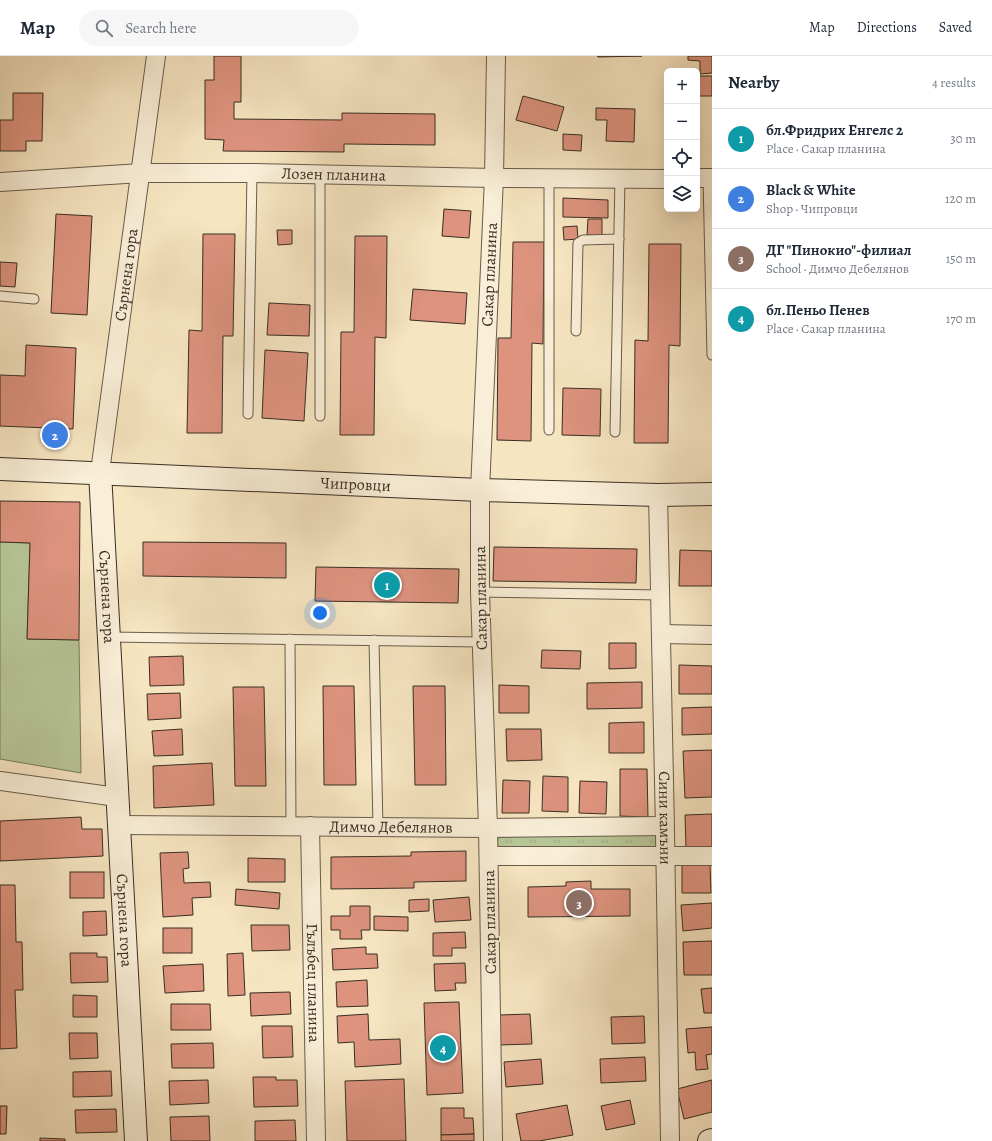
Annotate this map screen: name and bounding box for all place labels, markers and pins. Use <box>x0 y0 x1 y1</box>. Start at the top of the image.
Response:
pin: 2 <box>42 420 68 450</box>
pin: 1 <box>374 570 400 600</box>
pin: 3 <box>566 888 592 918</box>
pin: 4 <box>430 1033 456 1063</box>

